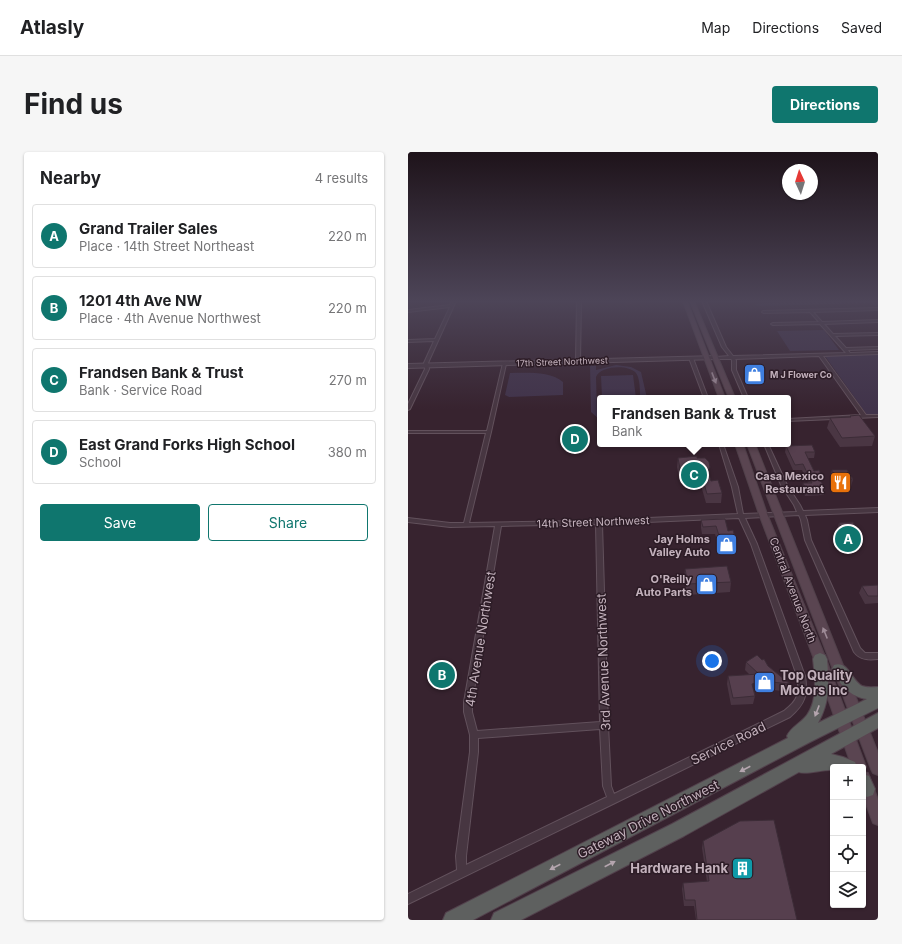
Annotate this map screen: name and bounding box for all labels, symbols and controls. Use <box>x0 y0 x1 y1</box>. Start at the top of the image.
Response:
text: Atlasly <box>20 16 84 39</box>
text: Map <box>701 19 730 36</box>
text: Directions <box>752 19 819 36</box>
text: Saved <box>841 19 882 36</box>
button: Directions <box>772 86 878 123</box>
text: Find us <box>24 87 123 121</box>
north arrow <box>782 164 818 200</box>
text: Nearby <box>40 168 101 188</box>
text: 4 results <box>315 170 368 186</box>
text: Grand Trailer Sales <box>79 219 218 238</box>
text: A <box>49 228 59 244</box>
text: 220 m <box>328 228 367 244</box>
text: Place · 14th Street Northeast <box>79 238 254 254</box>
text: 1201 4th Ave NW <box>79 291 202 310</box>
text: B <box>50 300 58 316</box>
text: 220 m <box>328 300 367 316</box>
text: Place · 4th Avenue Northwest <box>79 310 261 326</box>
street label: 17th Street Northwest <box>516 354 608 369</box>
shop icon: M J Flower Co <box>742 362 768 388</box>
text: Frandsen Bank & Trust <box>79 363 244 382</box>
place label: M J Flower Co <box>770 369 832 380</box>
text: C <box>49 372 59 388</box>
text: 270 m <box>329 372 367 388</box>
one-way arrow <box>712 372 718 384</box>
text: Bank · Service Road <box>79 382 202 398</box>
popup <box>597 395 791 447</box>
text: Frandsen Bank & Trust <box>612 404 776 423</box>
text: Bank <box>612 423 642 439</box>
pin: D <box>562 424 588 454</box>
text: East Grand Forks High School <box>79 435 295 454</box>
text: D <box>49 444 59 460</box>
text: 380 m <box>328 444 367 460</box>
text: School <box>79 454 121 470</box>
pin: C <box>681 460 707 490</box>
place label: Casa Mexico Restaurant <box>755 469 824 496</box>
restaurant icon: Casa Mexico Restaurant <box>827 469 853 495</box>
button: Save <box>40 504 200 541</box>
button: Share <box>208 504 368 541</box>
street label: 14th Street Northwest <box>536 513 650 531</box>
pin: A <box>835 524 861 554</box>
place label: Jay Holms Valley Auto <box>649 532 710 559</box>
shop icon: Jay Holms Valley Auto <box>713 532 739 558</box>
street label: Central Avenue North <box>766 535 820 645</box>
street label: 4th Avenue Northwest <box>461 570 499 708</box>
place label: O'Reilly Auto Parts <box>635 572 692 599</box>
shop icon: O'Reilly Auto Parts <box>694 572 720 598</box>
street label: 3rd Avenue Northwest <box>593 593 613 731</box>
one-way arrow <box>821 626 827 638</box>
your location <box>702 651 722 671</box>
pin: B <box>429 660 455 690</box>
place label: Top Quality Motors Inc <box>780 667 853 698</box>
shop icon: Top Quality Motors Inc <box>751 669 777 695</box>
one-way arrow <box>814 706 820 718</box>
street label: Service Road <box>688 718 768 768</box>
map controls <box>830 764 866 908</box>
button: + <box>830 764 866 800</box>
one-way arrow <box>739 766 751 772</box>
street label: Gateway Drive Northwest <box>575 776 721 862</box>
button: − <box>830 800 866 836</box>
button: locate <box>830 836 866 872</box>
building icon: Hardware Hank <box>730 855 756 881</box>
place label: Hardware Hank <box>630 860 728 876</box>
one-way arrow <box>605 861 616 867</box>
one-way arrow <box>549 864 561 871</box>
button: layers <box>830 872 866 908</box>

